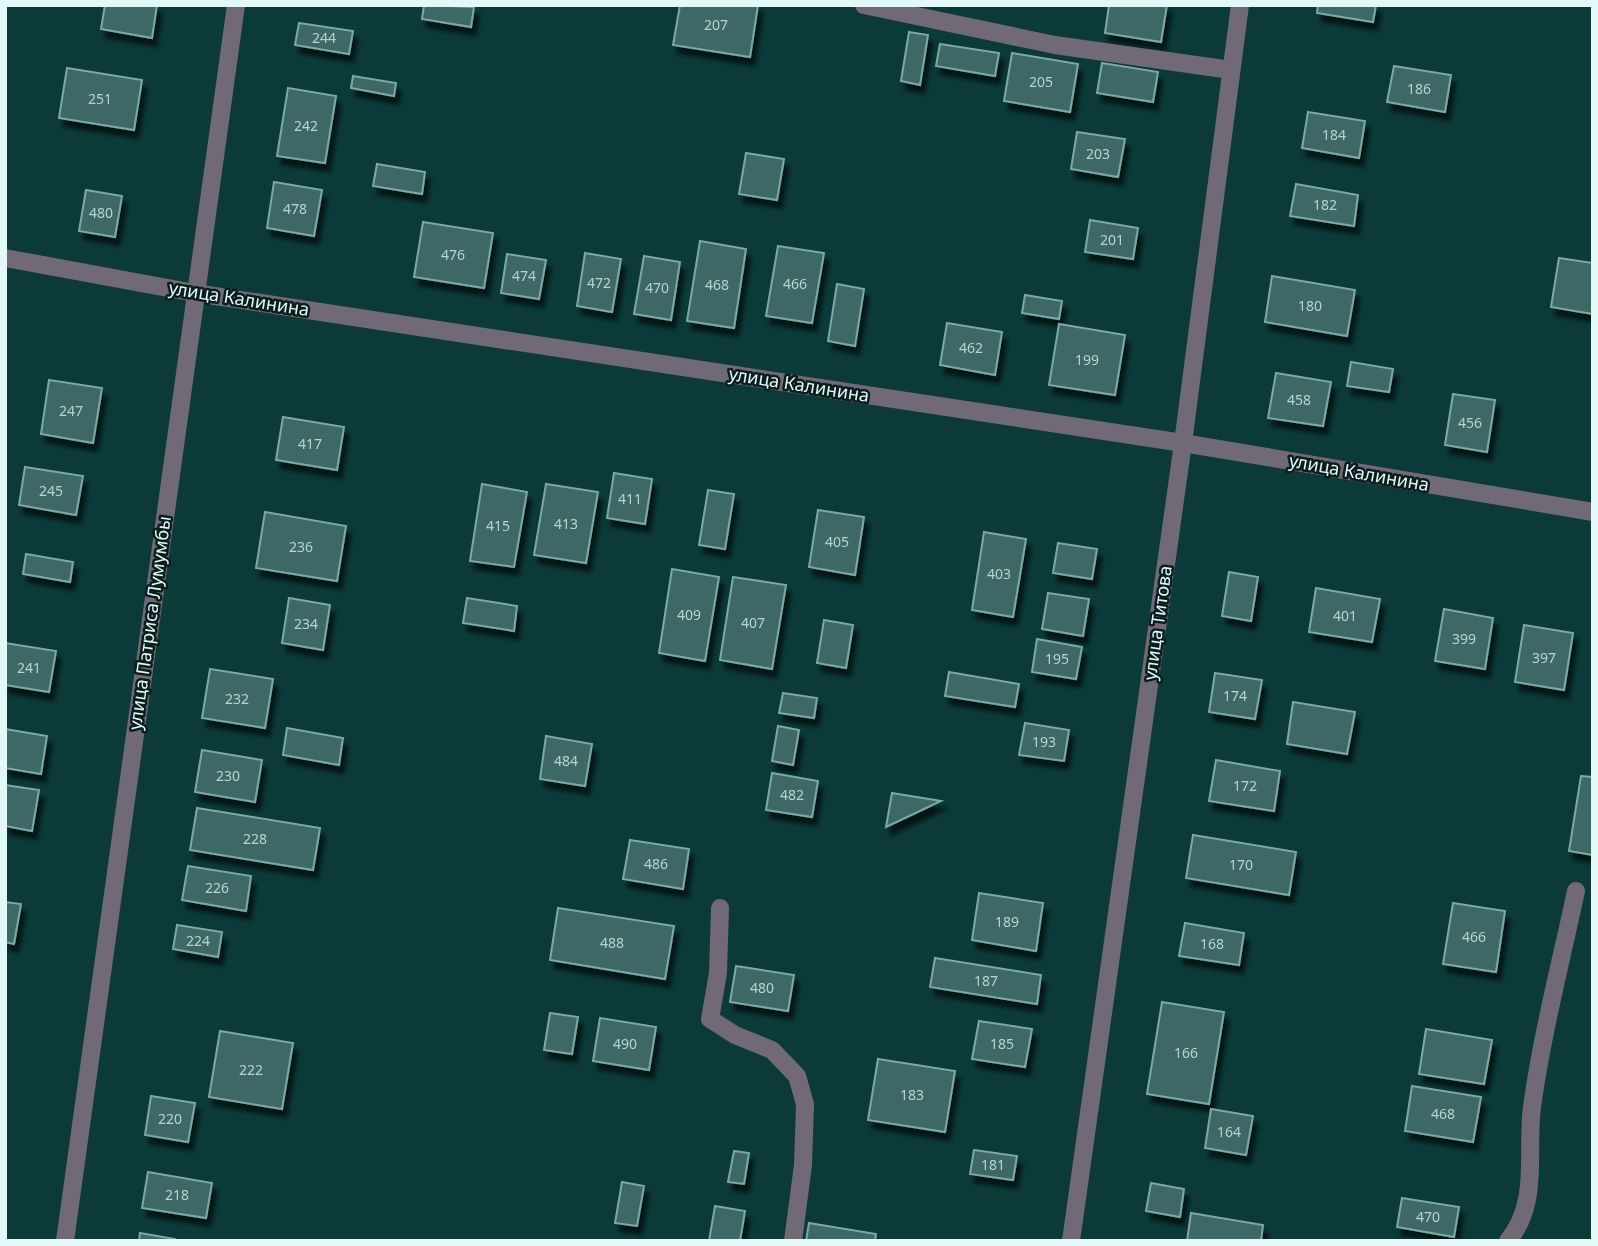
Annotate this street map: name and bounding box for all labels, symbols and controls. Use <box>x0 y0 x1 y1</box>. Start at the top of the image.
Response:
house number: 207 <box>704 15 728 34</box>
house number: 244 <box>312 28 336 47</box>
house number: 205 <box>1029 72 1053 91</box>
house number: 186 <box>1407 79 1431 98</box>
house number: 251 <box>88 89 112 108</box>
house number: 242 <box>294 116 318 135</box>
house number: 184 <box>1322 125 1346 144</box>
house number: 203 <box>1086 144 1110 163</box>
house number: 182 <box>1313 195 1337 214</box>
house number: 478 <box>283 199 307 218</box>
house number: 480 <box>89 203 113 222</box>
house number: 201 <box>1100 230 1124 249</box>
house number: 476 <box>441 245 465 264</box>
house number: 474 <box>512 266 536 285</box>
house number: 472 <box>587 273 611 292</box>
house number: 466 <box>783 274 807 293</box>
street label: улица Калинина <box>167 275 311 321</box>
house number: 468 <box>705 275 729 294</box>
house number: 470 <box>645 278 669 297</box>
house number: 180 <box>1298 296 1322 315</box>
house number: 462 <box>959 338 983 357</box>
house number: 199 <box>1075 350 1099 369</box>
street label: улица Калинина <box>727 361 871 407</box>
house number: 458 <box>1287 390 1311 409</box>
house number: 247 <box>59 401 83 420</box>
house number: 456 <box>1458 413 1482 432</box>
house number: 417 <box>298 434 322 453</box>
street label: улица Калинина <box>1287 448 1431 496</box>
house number: 245 <box>39 481 63 500</box>
house number: 411 <box>618 489 642 508</box>
street label: улица Патриса Лумумбы <box>122 514 176 731</box>
house number: 413 <box>554 514 578 533</box>
house number: 415 <box>486 516 510 535</box>
house number: 405 <box>825 532 849 551</box>
house number: 236 <box>289 537 313 556</box>
house number: 403 <box>987 564 1011 583</box>
street label: улица Титова <box>1137 564 1177 682</box>
house number: 409 <box>677 605 701 624</box>
house number: 401 <box>1333 606 1357 625</box>
house number: 407 <box>741 613 765 632</box>
house number: 234 <box>294 614 318 633</box>
house number: 399 <box>1452 629 1476 648</box>
house number: 397 <box>1532 648 1556 667</box>
house number: 195 <box>1045 649 1069 668</box>
house number: 241 <box>17 658 41 677</box>
house number: 174 <box>1223 686 1247 705</box>
house number: 232 <box>225 689 249 708</box>
house number: 193 <box>1032 732 1056 751</box>
house number: 484 <box>554 751 578 770</box>
house number: 230 <box>216 766 240 785</box>
house number: 172 <box>1233 776 1257 795</box>
house number: 482 <box>780 785 804 804</box>
house number: 228 <box>243 829 267 848</box>
house number: 486 <box>644 854 668 873</box>
house number: 170 <box>1229 855 1253 874</box>
house number: 226 <box>205 878 229 897</box>
house number: 189 <box>995 912 1019 931</box>
house number: 466 <box>1462 927 1486 946</box>
house number: 224 <box>186 931 210 950</box>
house number: 488 <box>600 933 624 952</box>
house number: 168 <box>1200 934 1224 953</box>
house number: 187 <box>974 971 998 990</box>
house number: 480 <box>750 978 774 997</box>
house number: 490 <box>613 1034 637 1053</box>
house number: 185 <box>990 1034 1014 1053</box>
house number: 166 <box>1174 1043 1198 1062</box>
house number: 222 <box>239 1060 263 1079</box>
house number: 183 <box>900 1085 924 1104</box>
house number: 468 <box>1431 1104 1455 1123</box>
house number: 220 <box>158 1109 182 1128</box>
house number: 164 <box>1217 1122 1241 1141</box>
house number: 181 <box>981 1155 1005 1174</box>
house number: 218 <box>165 1185 189 1204</box>
house number: 470 <box>1416 1207 1440 1226</box>

